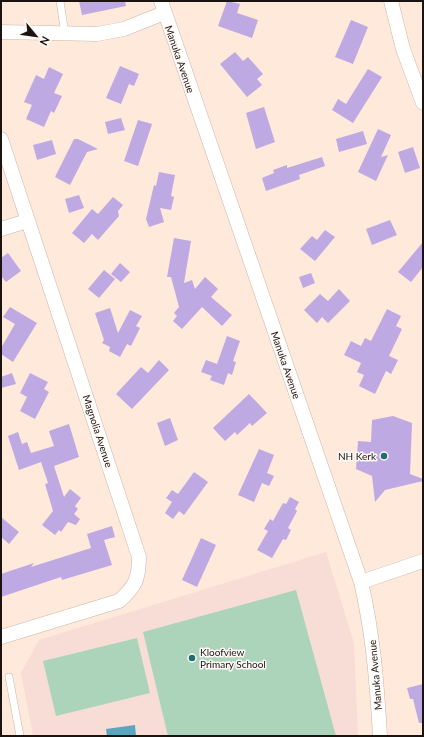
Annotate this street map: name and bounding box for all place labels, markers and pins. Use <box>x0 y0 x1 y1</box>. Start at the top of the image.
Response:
place label: NH Kerk <box>338 450 377 462</box>
marker: NH Kerk <box>379 451 389 461</box>
place label: Kloofview Primary School <box>200 646 266 670</box>
marker: Kloofview Primary School <box>187 653 197 663</box>

